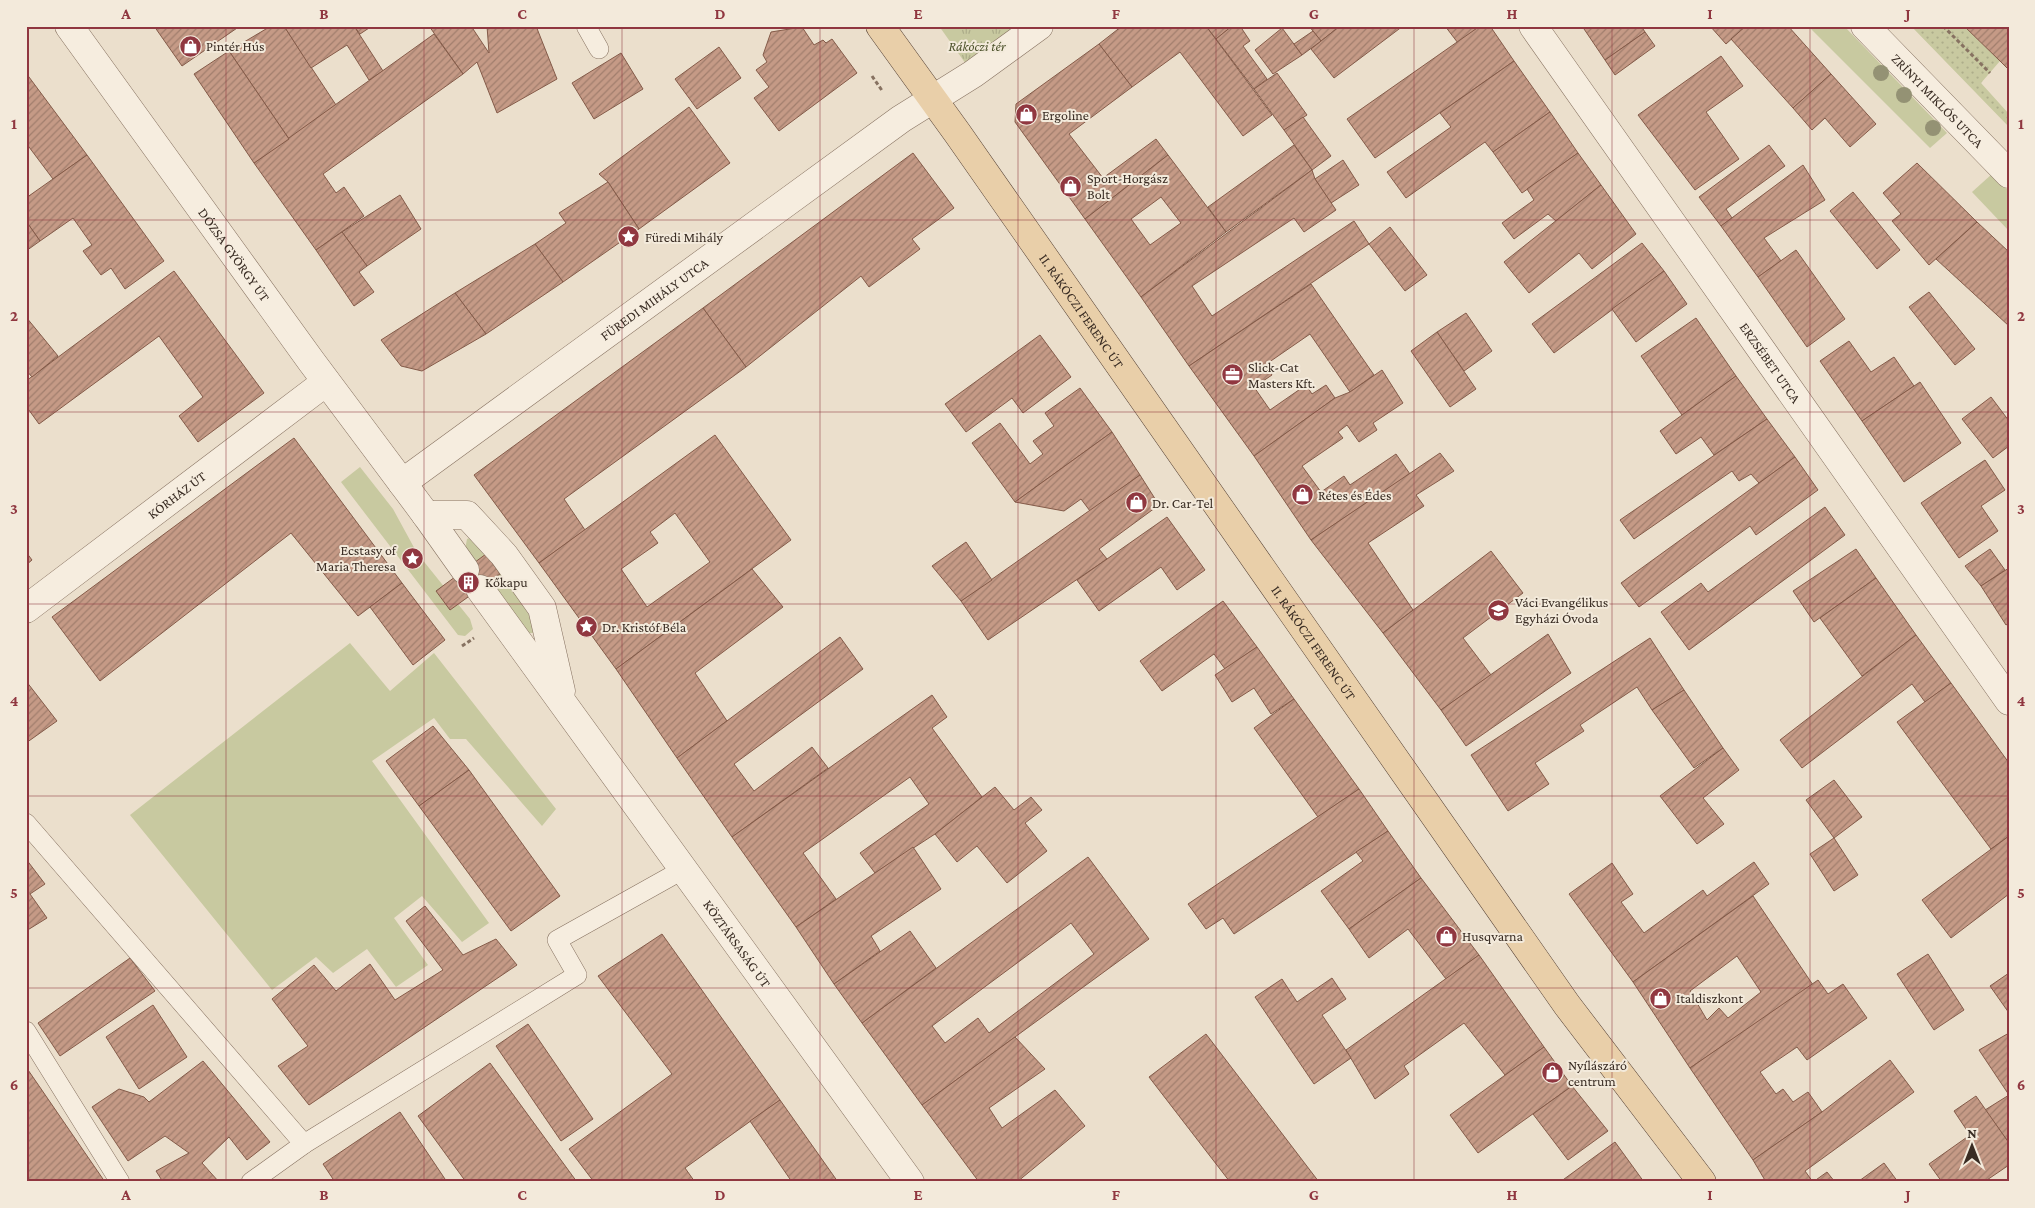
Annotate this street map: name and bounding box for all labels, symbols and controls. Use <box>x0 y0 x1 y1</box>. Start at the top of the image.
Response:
text: A <box>120 5 131 22</box>
text: B <box>319 5 329 22</box>
text: C <box>517 5 527 22</box>
text: D <box>714 5 726 22</box>
text: E <box>913 5 923 22</box>
text: F <box>1112 5 1121 22</box>
text: G <box>1309 5 1319 22</box>
text: H <box>1507 5 1518 22</box>
text: I <box>1707 5 1713 22</box>
text: J <box>1903 5 1911 22</box>
shop icon: Pintér Hús <box>178 34 202 58</box>
place label: Pintér Hús <box>206 38 265 54</box>
park label: Rákóczi tér <box>948 38 1007 54</box>
street label: ZRÍNYI MIKLÓS UTCA <box>1888 50 1987 151</box>
shop icon: Ergoline <box>1014 103 1038 127</box>
place label: Ergoline <box>1042 107 1089 123</box>
text: 1 <box>11 115 17 132</box>
text: 1 <box>2018 115 2024 132</box>
place label: Sport-Horgász Bolt <box>1087 170 1168 202</box>
shop icon: Sport-Horgász Bolt <box>1059 174 1083 198</box>
street label: DÓZSA GYÖRGY ÚT <box>195 205 273 305</box>
place icon: Füredi Mihály <box>617 225 641 249</box>
place label: Füredi Mihály <box>645 229 724 245</box>
street label: II. RÁKÓCZI FERENC ÚT <box>1036 250 1127 372</box>
street label: FÜREDI MIHÁLY UTCA <box>597 254 711 344</box>
text: 2 <box>10 307 18 324</box>
text: 2 <box>2017 307 2025 324</box>
street label: ERZSÉBET UTCA <box>1737 319 1804 406</box>
place label: Slick-Cat Masters Kft. <box>1248 359 1315 391</box>
office icon: Slick-Cat Masters Kft. <box>1220 363 1244 387</box>
street label: KÓRHÁZ ÚT <box>144 468 209 522</box>
shop icon: Rétes és Édes <box>1290 483 1314 507</box>
place label: Rétes és Édes <box>1318 487 1391 503</box>
shop icon: Dr. Car-Tel <box>1124 491 1148 515</box>
place label: Dr. Car-Tel <box>1152 495 1214 511</box>
text: 3 <box>10 500 18 517</box>
text: 3 <box>2017 500 2025 517</box>
place label: Ecstasy of Maria Theresa <box>316 542 397 574</box>
place icon: Ecstasy of Maria Theresa <box>400 546 424 570</box>
building icon: Kőkapu <box>457 570 481 594</box>
place label: Kőkapu <box>485 574 528 590</box>
street label: II. RÁKÓCZI FERENC ÚT <box>1268 582 1359 703</box>
place label: Váci Evangélikus Egyházi Óvoda <box>1515 594 1608 626</box>
school or university icon: Váci Evangélikus Egyházi Óvoda <box>1487 598 1511 622</box>
place icon: Dr. Kristóf Béla <box>574 615 598 639</box>
place label: Dr. Kristóf Béla <box>602 619 687 635</box>
text: 4 <box>10 692 19 709</box>
text: 4 <box>2017 692 2026 709</box>
text: 5 <box>10 884 18 901</box>
text: 5 <box>2017 884 2025 901</box>
street label: KÖZTÁRSASÁG ÚT <box>700 897 774 991</box>
shop icon: Husqvarna <box>1434 924 1458 948</box>
place label: Husqvarna <box>1462 928 1524 944</box>
shop icon: Italdiszkont <box>1648 986 1672 1010</box>
place label: Italdiszkont <box>1676 990 1743 1006</box>
place label: Nyílászáró centrum <box>1568 1057 1627 1089</box>
shop icon: Nyílászáró centrum <box>1540 1061 1564 1085</box>
text: 6 <box>10 1076 18 1093</box>
text: 6 <box>2017 1076 2025 1093</box>
north arrow <box>1948 1120 1998 1170</box>
text: N <box>1967 1125 1977 1141</box>
text: A <box>120 1186 131 1203</box>
text: B <box>319 1186 329 1203</box>
text: C <box>517 1186 527 1203</box>
text: D <box>714 1186 726 1203</box>
text: E <box>913 1186 923 1203</box>
text: F <box>1112 1186 1121 1203</box>
text: G <box>1309 1186 1319 1203</box>
text: H <box>1507 1186 1518 1203</box>
text: I <box>1707 1186 1713 1203</box>
text: J <box>1903 1186 1911 1203</box>

